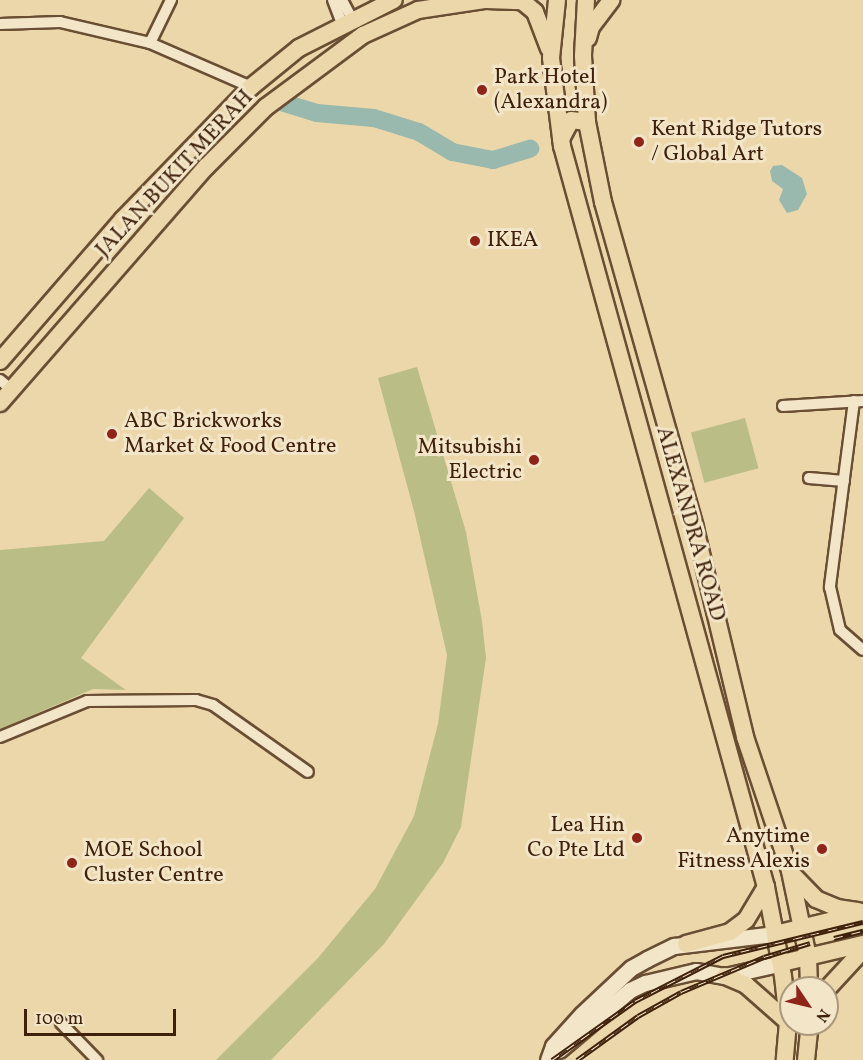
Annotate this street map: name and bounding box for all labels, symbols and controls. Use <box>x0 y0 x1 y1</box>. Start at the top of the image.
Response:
place label: Park Hotel (Alexandra) <box>494 64 607 116</box>
marker: Park Hotel (Alexandra) <box>475 83 489 97</box>
street label: JALAN BUKIT MERAH <box>90 85 260 263</box>
place label: Kent Ridge Tutors / Global Art <box>651 116 823 168</box>
marker: Kent Ridge Tutors / Global Art <box>632 135 646 149</box>
place label: IKEA <box>487 228 538 254</box>
marker: IKEA <box>468 234 482 248</box>
place label: ABC Brickworks Market & Food Centre <box>124 408 336 460</box>
street label: ALEXANDRA ROAD <box>650 424 730 624</box>
marker: ABC Brickworks Market & Food Centre <box>105 427 119 441</box>
place label: Mitsubishi Electric <box>418 434 522 486</box>
marker: Mitsubishi Electric <box>527 453 541 467</box>
place label: Lea Hin Co Pte Ltd <box>527 812 625 864</box>
place label: Anytime Fitness Alexis <box>677 823 810 874</box>
marker: Lea Hin Co Pte Ltd <box>630 831 644 845</box>
place label: MOE School Cluster Centre <box>84 837 224 888</box>
marker: Anytime Fitness Alexis <box>815 842 829 856</box>
marker: MOE School Cluster Centre <box>65 856 79 870</box>
north arrow <box>779 976 839 1036</box>
scale bar <box>27 997 178 1035</box>
text: N <box>810 1004 834 1026</box>
text: 100 m <box>35 1007 84 1032</box>

